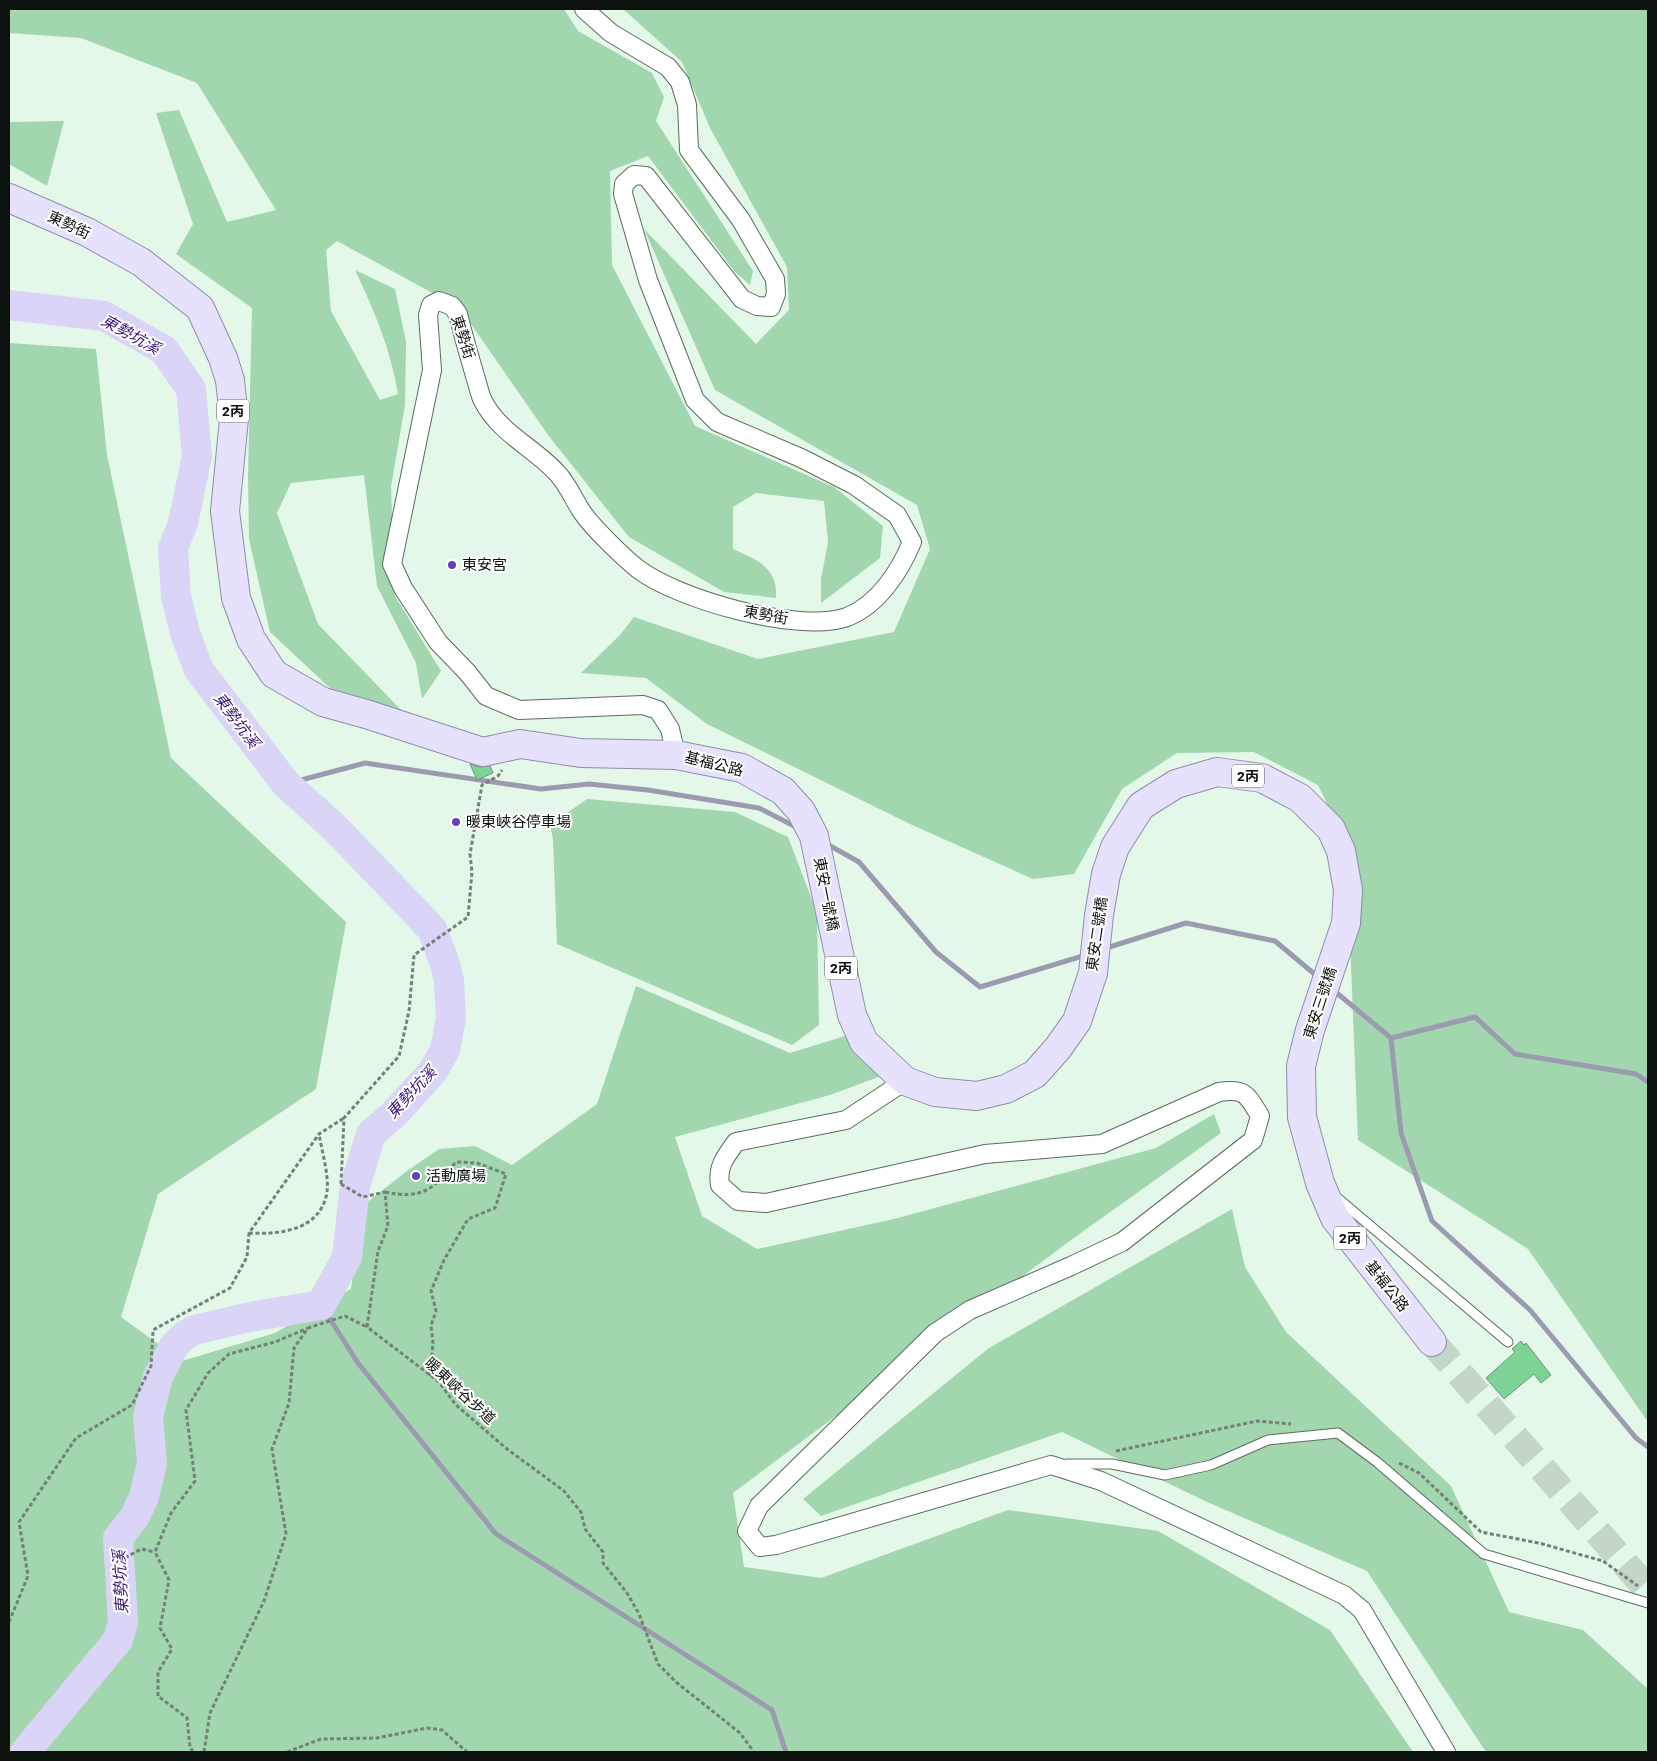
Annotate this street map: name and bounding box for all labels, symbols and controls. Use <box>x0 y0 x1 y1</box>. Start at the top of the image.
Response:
street label: 東勢街 <box>45 206 94 242</box>
water label: 東勢坑溪 <box>99 310 166 358</box>
street label: 東勢街 <box>448 313 479 361</box>
road number: 2丙 <box>217 400 249 422</box>
place label: 東安宮 <box>462 555 507 573</box>
marker: 東安宮 <box>446 559 458 571</box>
street label: 東勢街 <box>742 601 790 627</box>
water label: 東勢坑溪 <box>211 688 265 753</box>
street label: 基福公路 <box>683 747 746 779</box>
road number: 2丙 <box>1232 764 1264 788</box>
place label: 暖東峽谷停車場 <box>466 812 571 830</box>
marker: 暖東峽谷停車場 <box>450 816 462 828</box>
street label: 東安一號橋 <box>811 855 843 932</box>
street label: 東安二號橋 <box>1082 895 1110 972</box>
road number: 2丙 <box>825 956 857 980</box>
street label: 東安三號橋 <box>1299 964 1339 1041</box>
water label: 東勢坑溪 <box>382 1060 441 1122</box>
place label: 活動廣場 <box>426 1166 486 1184</box>
marker: 活動廣場 <box>410 1170 422 1182</box>
road number: 2丙 <box>1334 1226 1366 1250</box>
street label: 基福公路 <box>1362 1256 1413 1315</box>
street label: 暖東峽谷步道 <box>422 1353 500 1428</box>
water label: 東勢坑溪 <box>108 1548 131 1614</box>

